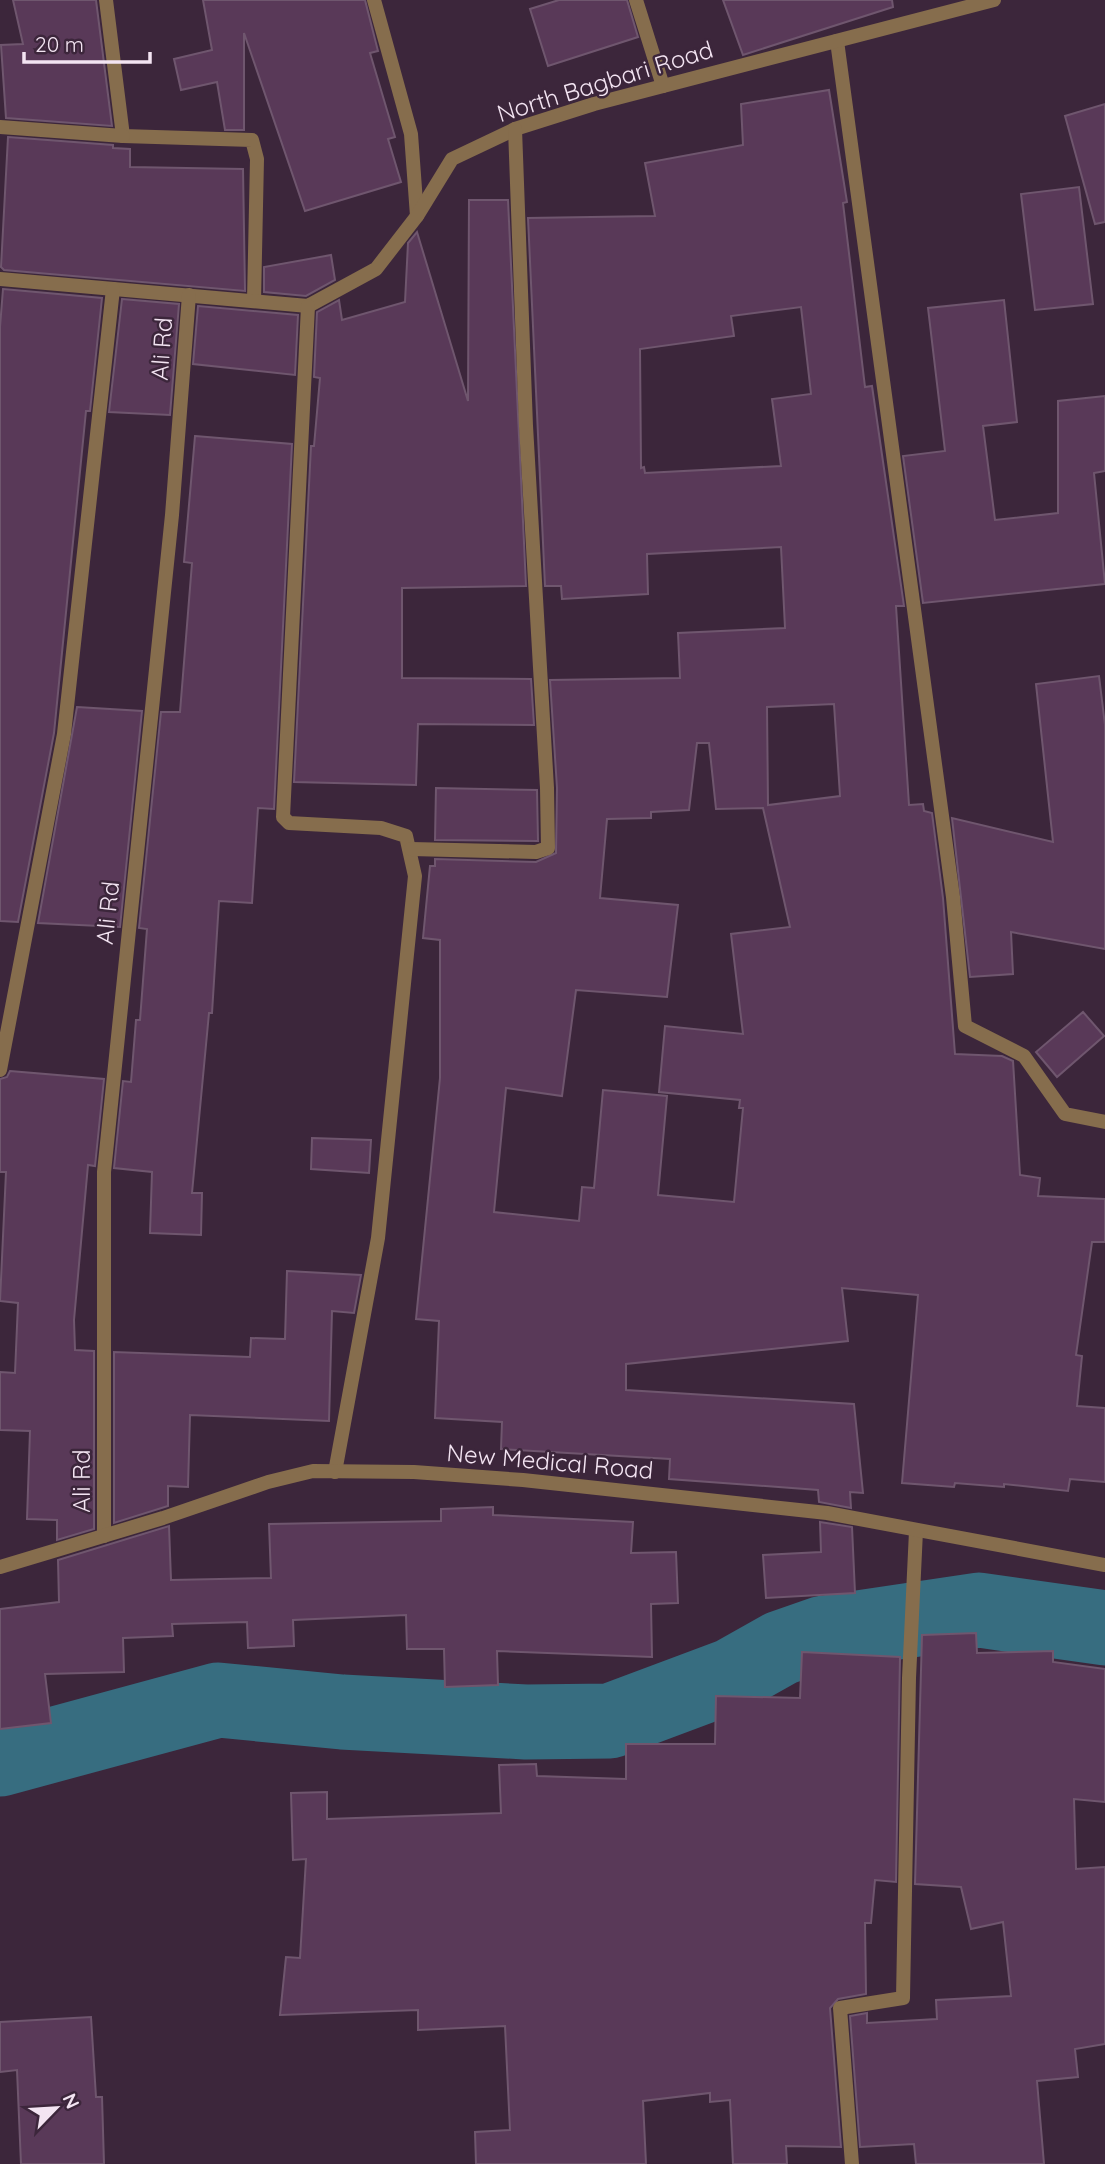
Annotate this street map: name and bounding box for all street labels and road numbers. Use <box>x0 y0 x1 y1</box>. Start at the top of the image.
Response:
street label: North Bagbari Road <box>493 34 716 128</box>
street label: Ali Rd <box>144 316 178 382</box>
street label: Ali Rd <box>89 880 125 946</box>
street label: New Medical Road <box>446 1437 655 1485</box>
street label: Ali Rd <box>66 1449 96 1513</box>

